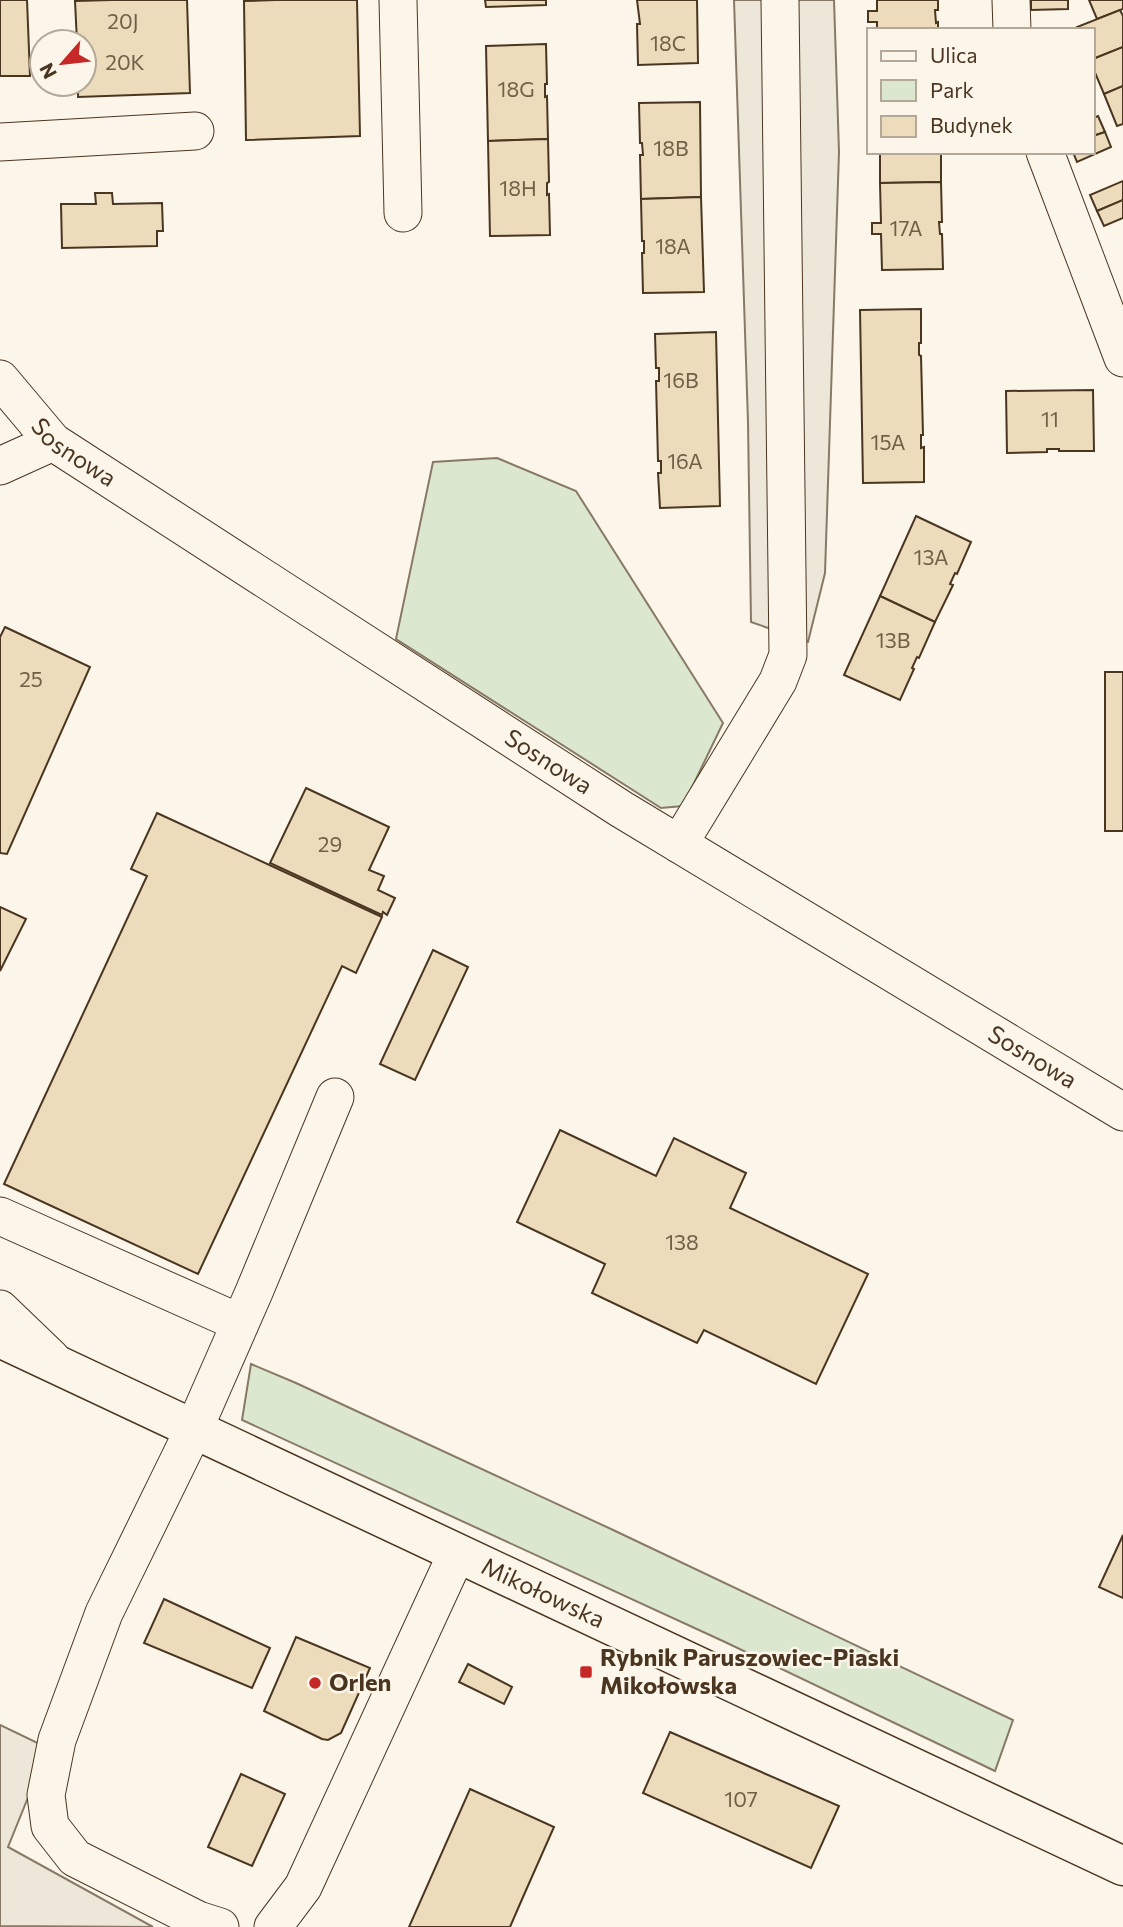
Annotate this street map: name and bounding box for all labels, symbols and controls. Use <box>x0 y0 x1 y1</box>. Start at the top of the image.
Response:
house number: 20J <box>107 8 139 33</box>
north arrow <box>28 28 98 98</box>
legend <box>867 28 1095 154</box>
house number: 18C <box>650 30 686 55</box>
text: Ulica <box>930 42 977 67</box>
house number: 20K <box>105 49 145 74</box>
text: N <box>34 60 61 83</box>
house number: 18G <box>497 76 535 101</box>
text: Park <box>930 77 974 102</box>
text: Budynek <box>930 112 1013 137</box>
house number: 18B <box>653 135 689 160</box>
house number: 18H <box>499 175 537 200</box>
house number: 17A <box>890 215 922 240</box>
house number: 18A <box>655 233 691 258</box>
house number: 16B <box>663 367 699 392</box>
house number: 11 <box>1041 406 1059 431</box>
street label: Sosnowa <box>26 411 122 492</box>
house number: 15A <box>870 429 906 454</box>
house number: 16A <box>667 448 703 473</box>
house number: 13A <box>914 544 948 569</box>
house number: 13B <box>876 627 910 652</box>
house number: 25 <box>19 666 43 691</box>
street label: Sosnowa <box>500 722 598 800</box>
house number: 29 <box>318 831 342 856</box>
street label: Sosnowa <box>983 1018 1083 1094</box>
house number: 138 <box>665 1229 699 1254</box>
street label: Mikołowska <box>477 1551 610 1633</box>
place label: Rybnik Paruszowiec-Piaski Mikołowska <box>600 1642 899 1699</box>
marker: Rybnik Paruszowiec-Piaski Mikołowska <box>578 1664 594 1680</box>
place label: Orlen <box>329 1667 392 1696</box>
marker: Orlen <box>307 1675 323 1691</box>
house number: 107 <box>724 1786 758 1811</box>

